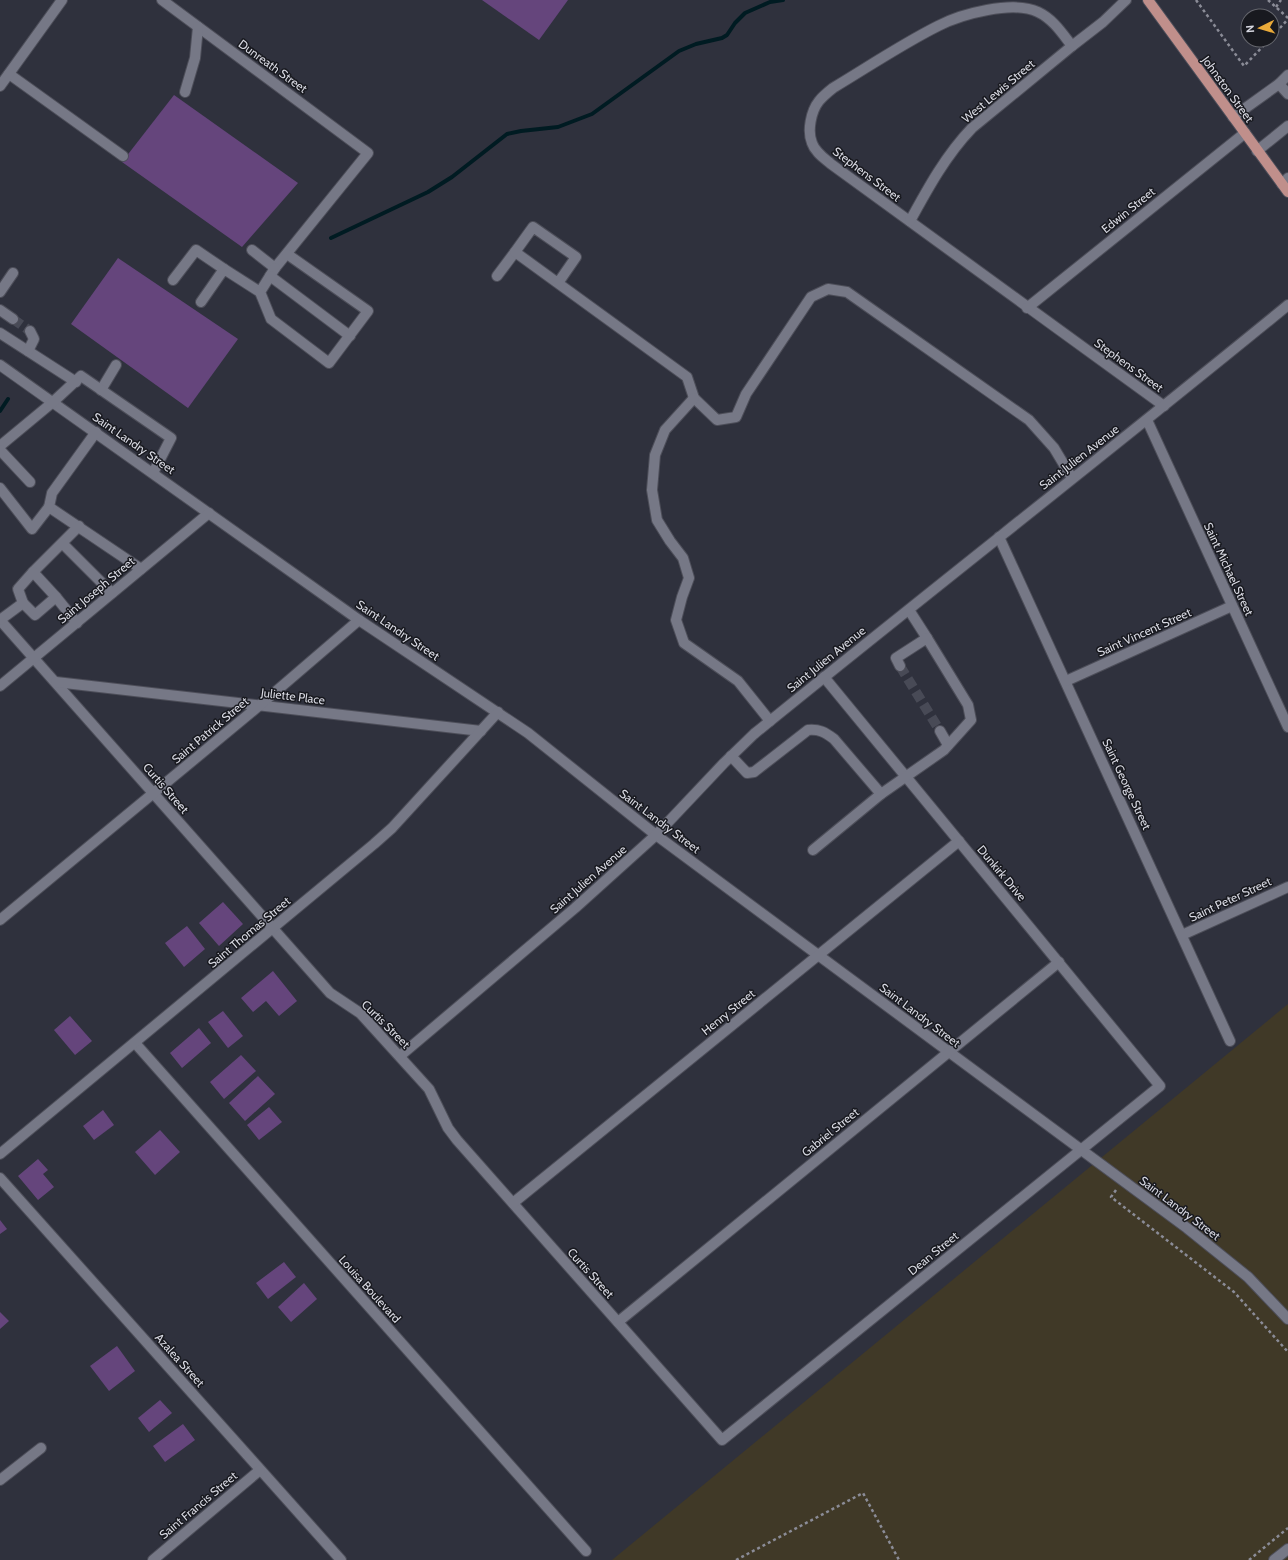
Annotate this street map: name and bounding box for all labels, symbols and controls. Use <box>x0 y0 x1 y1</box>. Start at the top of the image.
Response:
north arrow <box>1240 8 1280 48</box>
text: N <box>1243 24 1257 33</box>
street label: Dunreath Street <box>236 36 310 96</box>
street label: Johnston Street <box>1198 52 1257 125</box>
street label: West Lewis Street <box>959 56 1037 126</box>
street label: Stephens Street <box>830 143 904 205</box>
street label: Edwin Street <box>1098 184 1158 236</box>
street label: Stephens Street <box>1092 335 1166 395</box>
street label: Saint Landry Street <box>90 409 178 477</box>
street label: Saint Julien Avenue <box>1036 421 1122 493</box>
street label: Saint Michael Street <box>1201 520 1257 618</box>
street label: Saint Joseph Street <box>54 553 138 627</box>
street label: Saint Landry Street <box>354 597 442 663</box>
street label: Saint Vincent Street <box>1095 605 1193 659</box>
street label: Saint Julien Avenue <box>784 623 868 695</box>
street label: Juliette Place <box>259 685 326 707</box>
street label: Saint Patrick Street <box>169 693 251 767</box>
street label: Saint George Street <box>1099 736 1155 832</box>
street label: Curtis Street <box>140 760 192 816</box>
street label: Saint Landry Street <box>617 786 703 856</box>
street label: Saint Julien Avenue <box>547 842 629 916</box>
street label: Dunkirk Drive <box>974 842 1030 904</box>
street label: Saint Peter Street <box>1186 873 1274 925</box>
street label: Saint Thomas Street <box>205 893 293 971</box>
street label: Saint Landry Street <box>877 980 963 1050</box>
street label: Henry Street <box>698 986 758 1038</box>
street label: Curtis Street <box>359 997 413 1051</box>
street label: Gabriel Street <box>798 1104 862 1160</box>
street label: Saint Landry Street <box>1137 1173 1223 1243</box>
street label: Dean Street <box>905 1228 961 1278</box>
street label: Curtis Street <box>565 1245 617 1301</box>
street label: Louisa Boulevard <box>336 1252 404 1326</box>
street label: Azalea Street <box>152 1330 208 1390</box>
street label: Saint Francis Street <box>156 1468 240 1542</box>

